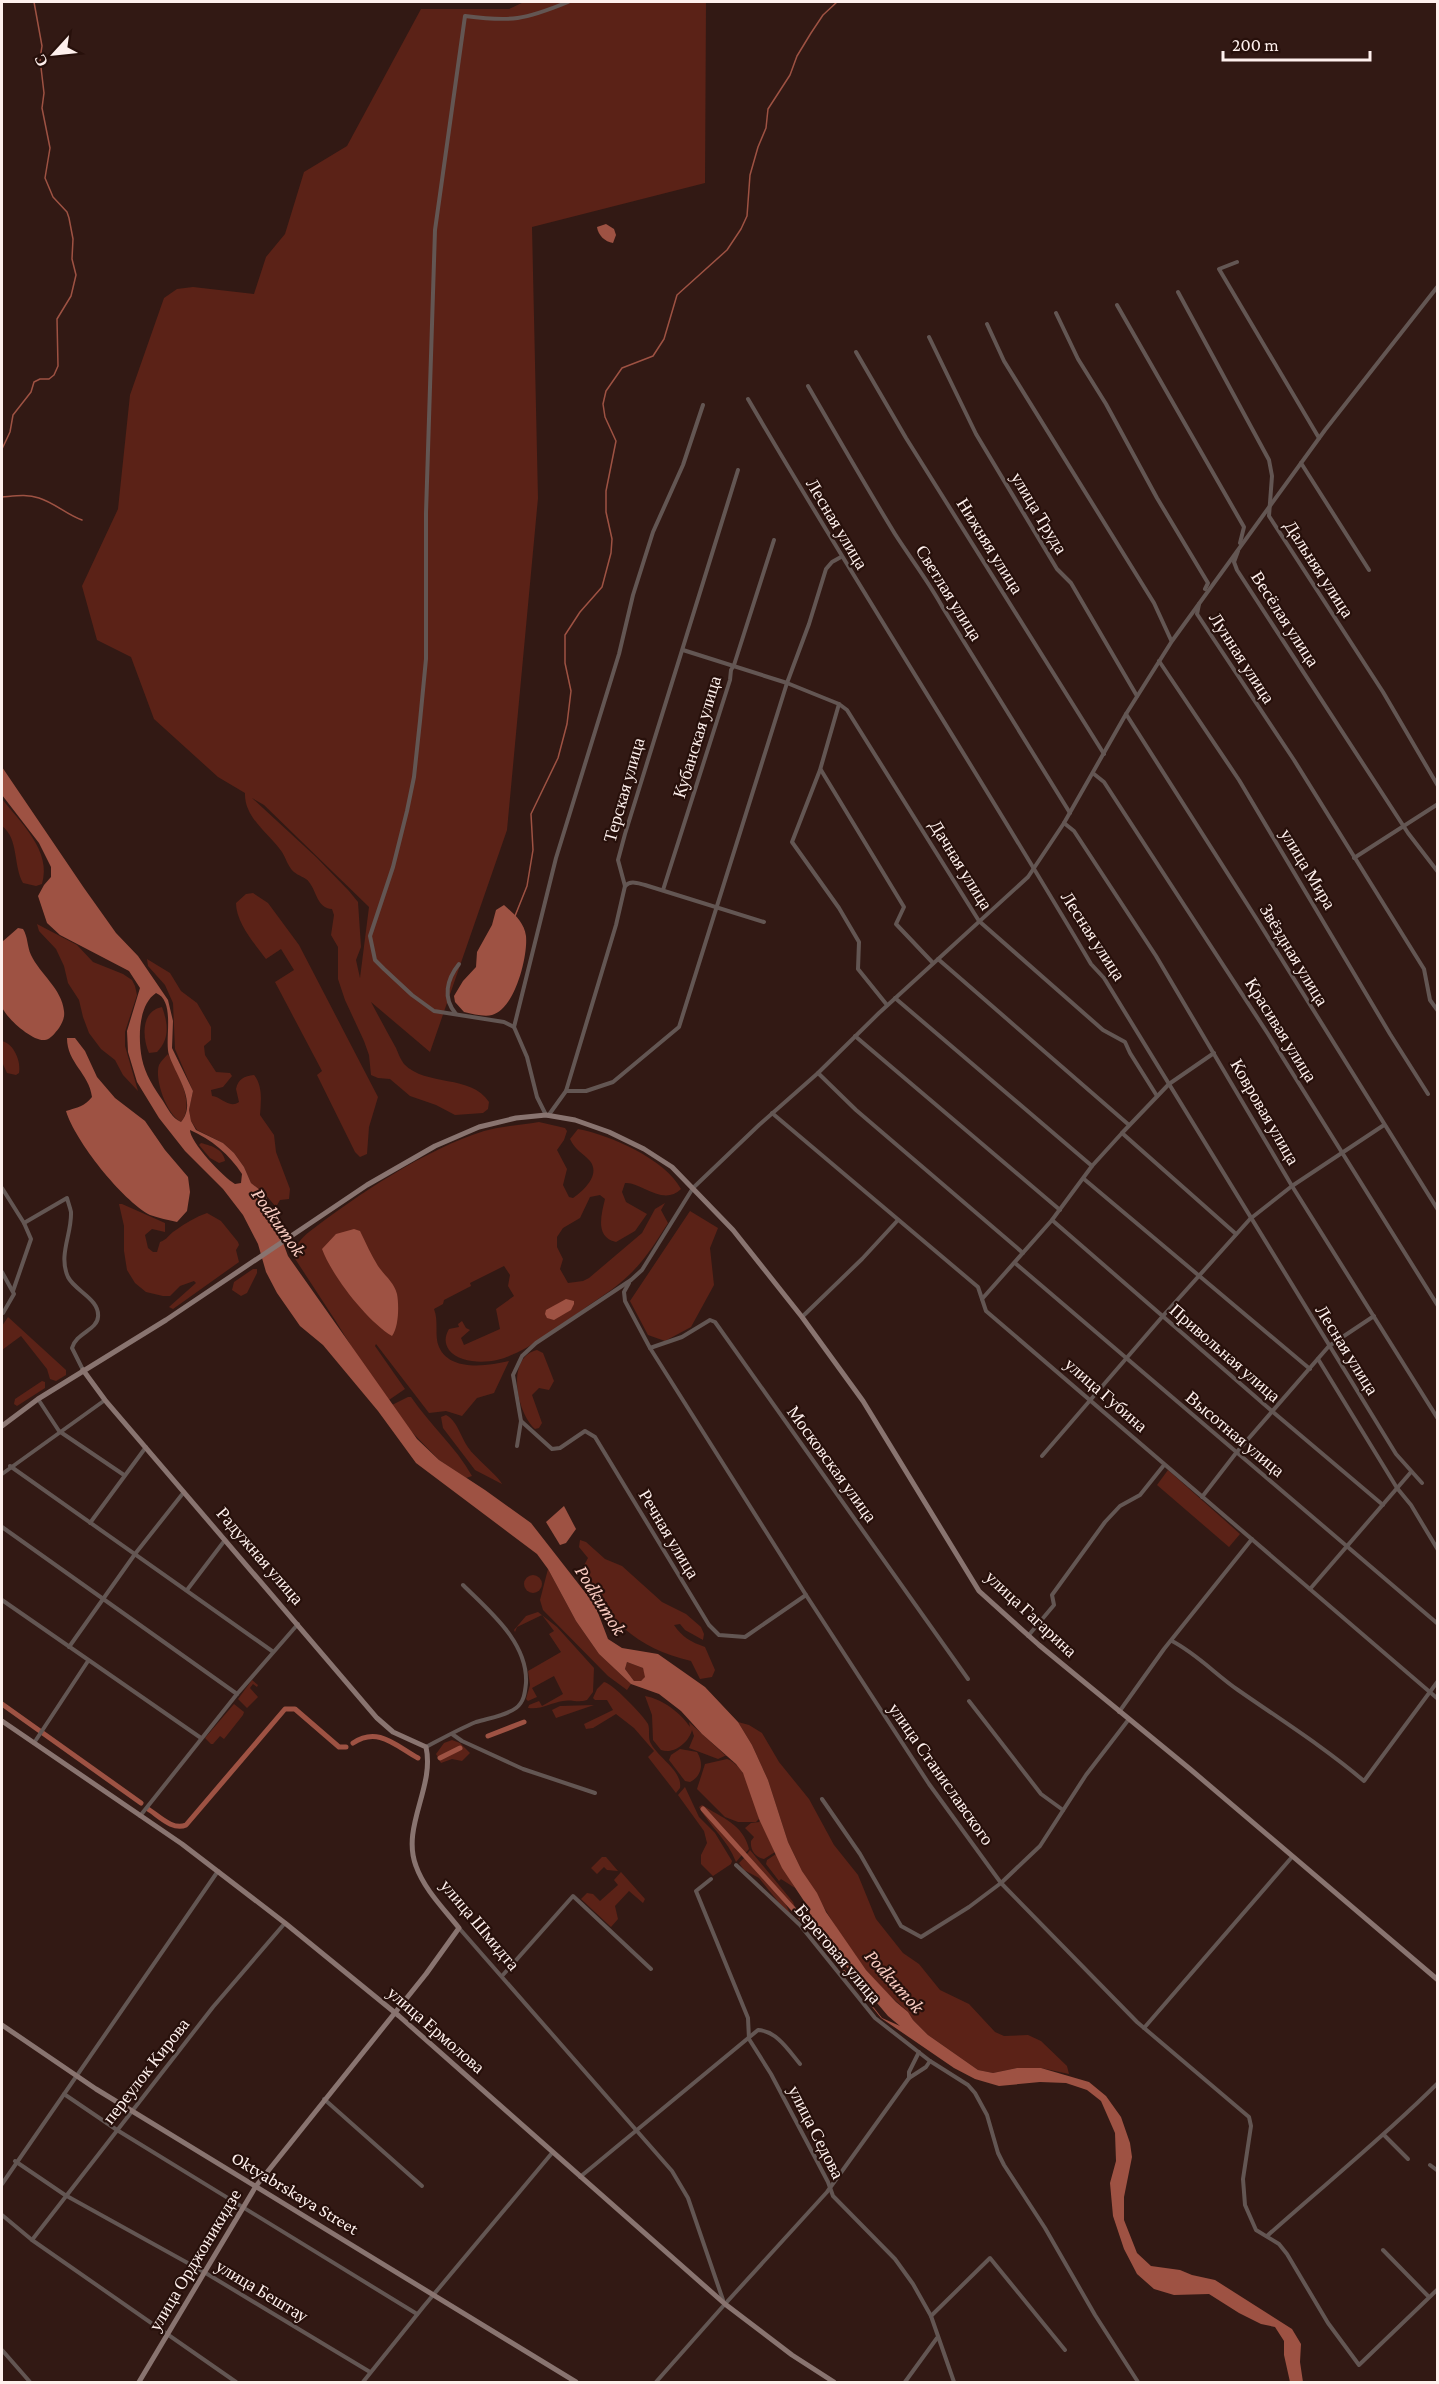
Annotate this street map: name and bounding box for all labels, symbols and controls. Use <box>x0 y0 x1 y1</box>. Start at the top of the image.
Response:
north arrow <box>24 24 84 84</box>
scale bar <box>1223 24 1370 62</box>
text: 200 m <box>1232 35 1279 55</box>
text: С <box>31 52 51 70</box>
street label: улица Труда <box>1007 468 1071 558</box>
street label: Лесная улица <box>802 475 872 573</box>
street label: Нижняя улица <box>953 494 1027 598</box>
street label: Дальняя улица <box>1280 517 1358 621</box>
street label: Светлая улица <box>912 542 986 644</box>
street label: Весёлая улица <box>1247 568 1323 670</box>
street label: Лунная улица <box>1205 609 1279 707</box>
street label: Кубанская улица <box>669 673 725 801</box>
street label: Терская улица <box>600 735 648 845</box>
street label: Дачная улица <box>925 816 997 914</box>
street label: улица Мира <box>1276 825 1340 913</box>
street label: Лесная улица <box>1057 888 1129 984</box>
street label: Звёздная улица <box>1256 900 1332 1010</box>
street label: Красивая улица <box>1241 974 1321 1086</box>
street label: Ковровая улица <box>1227 1055 1303 1169</box>
water label: Podkumok <box>248 1184 311 1261</box>
street label: Привольная улица <box>1166 1300 1284 1406</box>
street label: Лесная улица <box>1311 1301 1383 1399</box>
street label: улица Губина <box>1061 1354 1151 1436</box>
street label: Высотная улица <box>1182 1387 1288 1481</box>
street label: Московская улица <box>783 1402 881 1526</box>
street label: Речная улица <box>635 1486 703 1582</box>
street label: Радужная улица <box>212 1503 308 1609</box>
water label: Podkumok <box>571 1561 632 1640</box>
street label: улица Гагарина <box>981 1567 1081 1661</box>
street label: улица Станиславского <box>884 1699 998 1849</box>
street label: улица Шмидта <box>436 1876 524 1974</box>
street label: Береговая улица <box>791 1900 885 2008</box>
water label: Podkumok <box>861 1945 930 2018</box>
street label: улица Ермолова <box>383 1982 489 2078</box>
street label: переулок Кирова <box>99 2014 193 2128</box>
street label: улица Седова <box>784 2082 848 2182</box>
street label: Oktyabrskaya Street <box>228 2147 363 2239</box>
street label: улица Орджоникидзе <box>145 2185 245 2335</box>
street label: улица Бештау <box>212 2256 312 2326</box>

